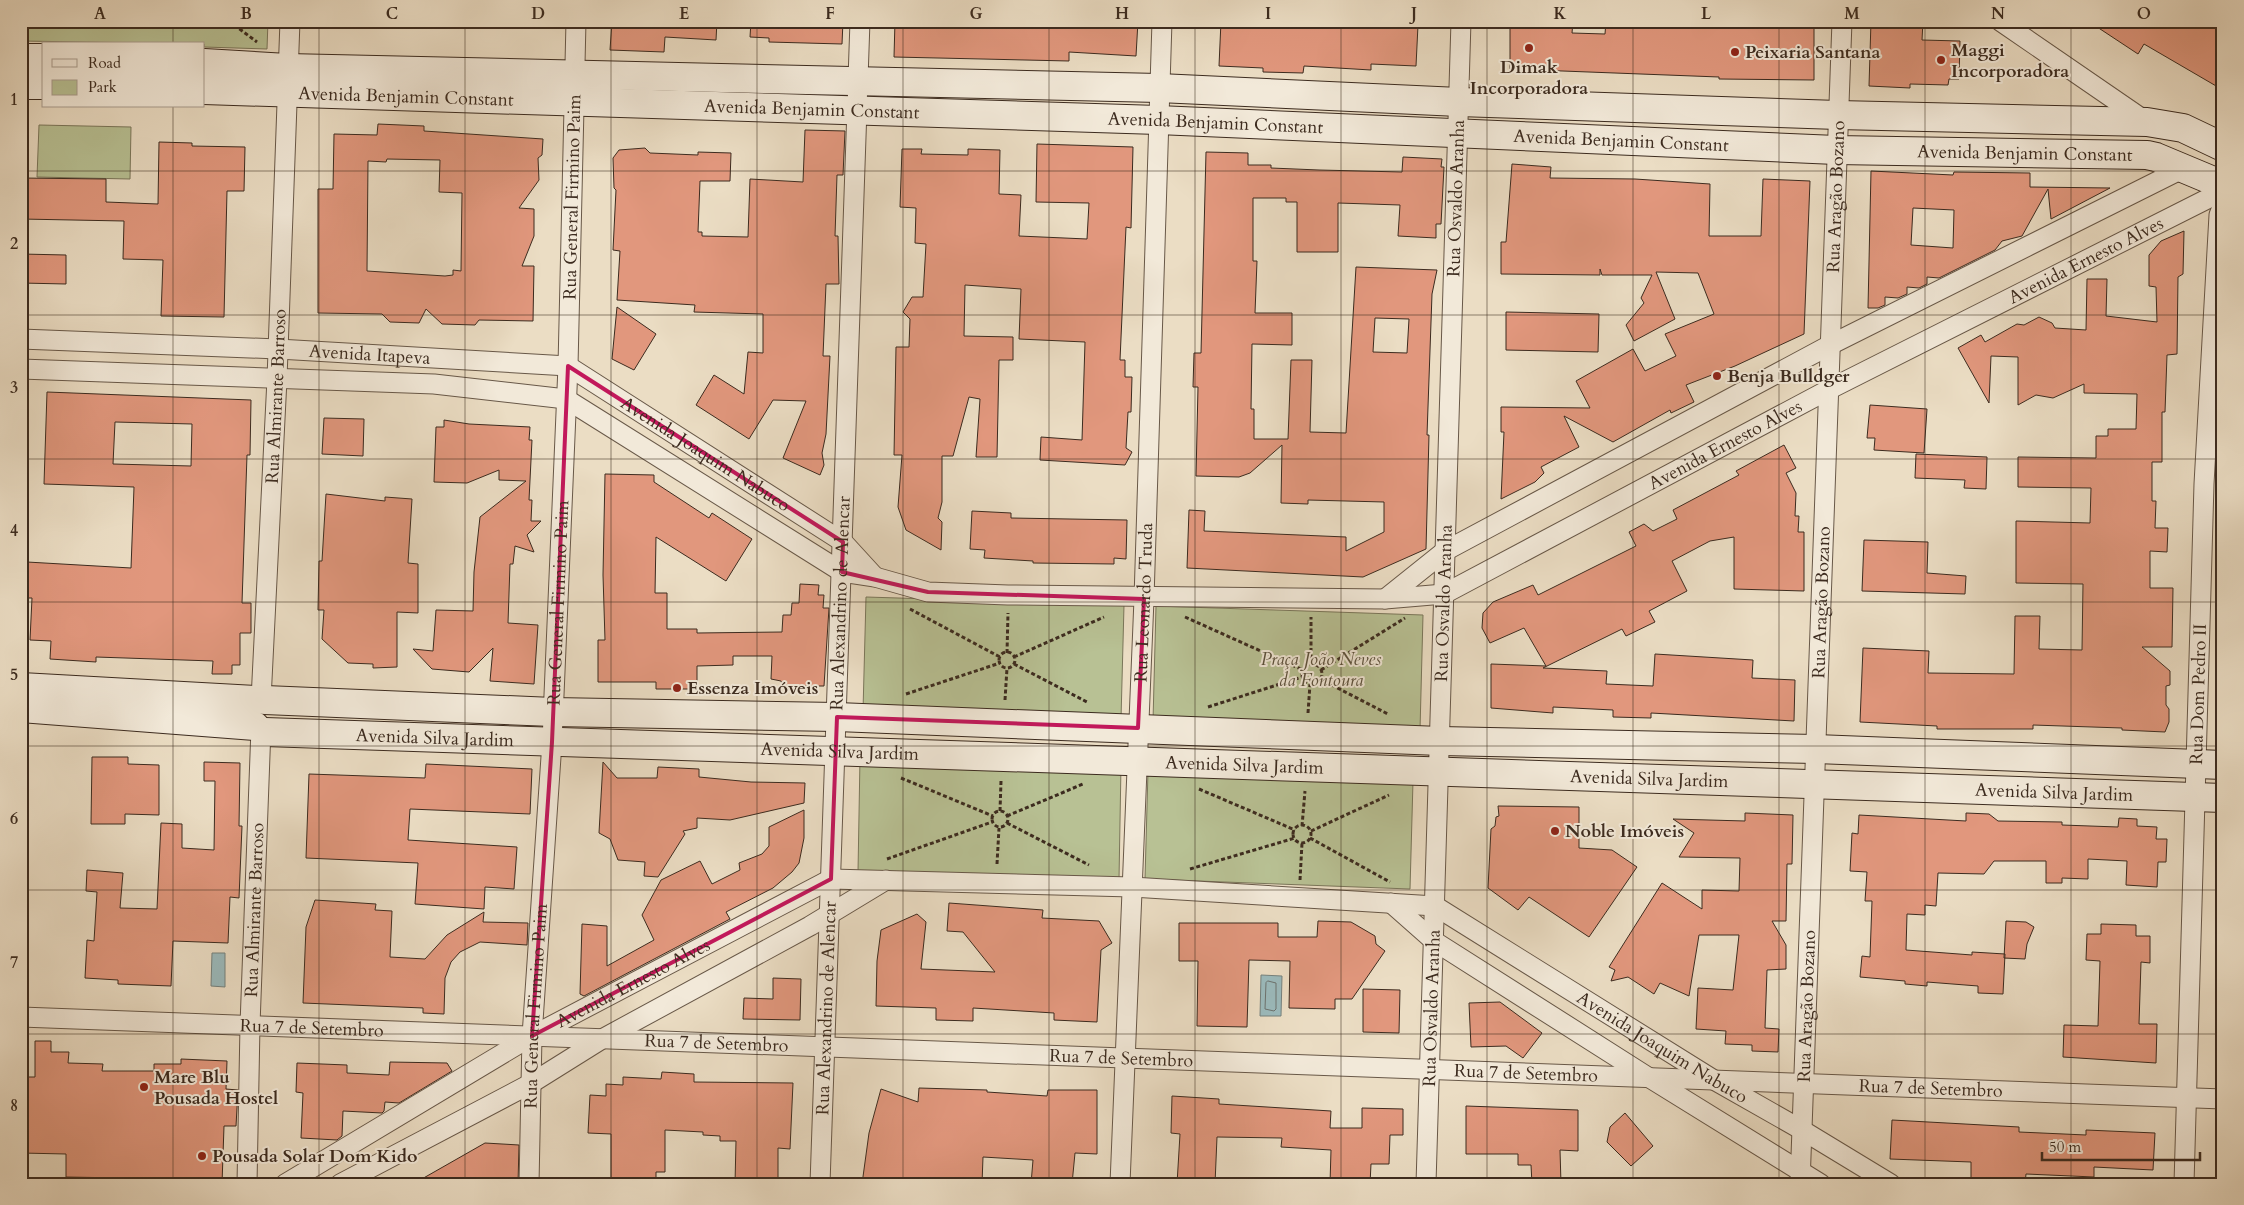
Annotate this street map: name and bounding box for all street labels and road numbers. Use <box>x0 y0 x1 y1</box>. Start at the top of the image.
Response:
street label: Avenida Benjamin Constant <box>298 81 514 113</box>
street label: Rua General Firmino Paim <box>558 93 587 300</box>
street label: Avenida Benjamin Constant <box>704 94 920 126</box>
street label: Avenida Benjamin Constant <box>1107 106 1324 140</box>
street label: Rua Osvaldo Aranha <box>1441 119 1471 277</box>
street label: Rua Aragão Bozano <box>1821 120 1851 273</box>
street label: Avenida Benjamin Constant <box>1513 124 1730 158</box>
street label: Avenida Benjamin Constant <box>1917 139 2133 168</box>
street label: Avenida Ernesto Alves <box>2004 211 2168 310</box>
street label: Rua Almirante Barroso <box>260 308 293 484</box>
street label: Avenida Itapeva <box>308 339 431 371</box>
street label: Avenida Joaquim Nabuco <box>616 391 795 518</box>
street label: Avenida Ernesto Alves <box>1644 394 1807 496</box>
street label: Rua Alexandrino de Alencar <box>824 495 857 711</box>
street label: Rua General Firmino Paim <box>542 499 575 706</box>
street label: Rua Leonardo Truda <box>1129 522 1159 683</box>
street label: Rua Osvaldo Aranha <box>1429 524 1459 682</box>
street label: Rua Aragão Bozano <box>1806 526 1837 679</box>
street label: Rua Dom Pedro II <box>2184 623 2213 765</box>
street label: Avenida Silva Jardim <box>355 723 515 753</box>
street label: Avenida Silva Jardim <box>760 737 920 767</box>
street label: Avenida Silva Jardim <box>1165 750 1325 781</box>
street label: Avenida Silva Jardim <box>1570 764 1730 794</box>
street label: Avenida Silva Jardim <box>1974 778 2134 808</box>
street label: Rua Almirante Barroso <box>239 822 270 998</box>
street label: Rua Alexandrino de Alencar <box>810 900 843 1116</box>
street label: Rua General Firmino Paim <box>519 902 554 1109</box>
street label: Rua Osvaldo Aranha <box>1417 929 1447 1087</box>
street label: Rua Aragão Bozano <box>1792 929 1822 1083</box>
street label: Avenida Ernesto Alves <box>552 933 715 1034</box>
street label: Avenida Joaquim Nabuco <box>1572 985 1752 1110</box>
street label: Rua 7 de Setembro <box>239 1013 384 1044</box>
street label: Rua 7 de Setembro <box>644 1028 789 1059</box>
street label: Rua 7 de Setembro <box>1049 1043 1194 1074</box>
street label: Rua 7 de Setembro <box>1454 1058 1599 1089</box>
street label: Rua 7 de Setembro <box>1858 1073 2003 1104</box>

